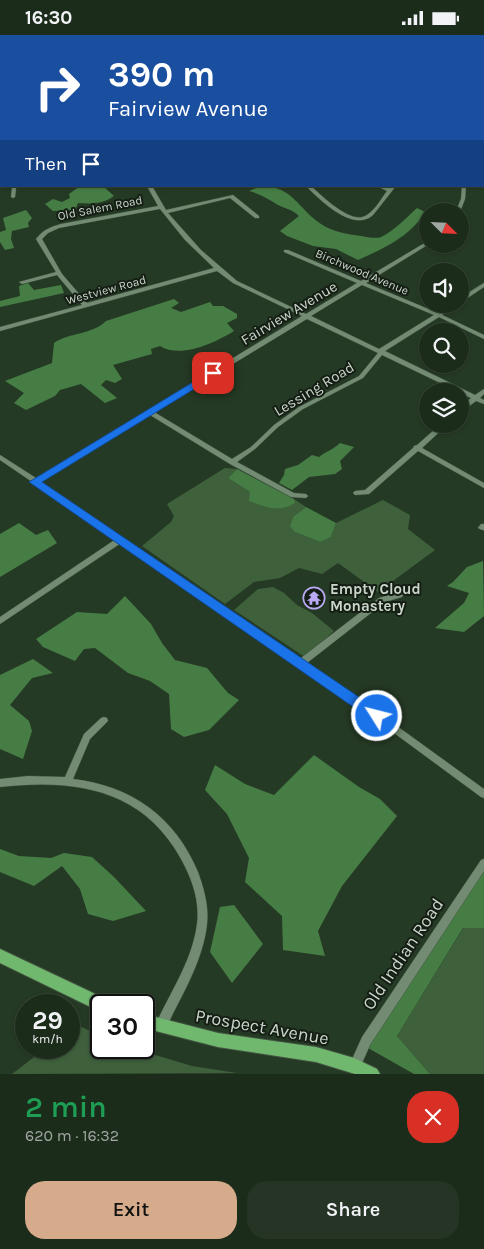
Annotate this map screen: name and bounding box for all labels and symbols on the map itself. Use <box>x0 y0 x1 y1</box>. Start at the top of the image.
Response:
street label: Old Salem Road <box>56 193 144 223</box>
north arrow <box>419 203 469 253</box>
street label: Birchwood Avenue <box>313 246 411 298</box>
street label: Westview Road <box>64 273 148 307</box>
street label: Fairview Avenue <box>238 277 340 349</box>
pin <box>192 352 234 394</box>
street label: Lessing Road <box>271 358 357 420</box>
place label: Empty Cloud Monastery <box>330 580 421 615</box>
temple icon: Empty Cloud Monastery <box>302 586 326 610</box>
position arrow <box>350 689 402 741</box>
street label: Old Indian Road <box>358 894 448 1014</box>
speed limit sign: 30 <box>90 994 155 1059</box>
street label: Prospect Avenue <box>194 1004 330 1050</box>

